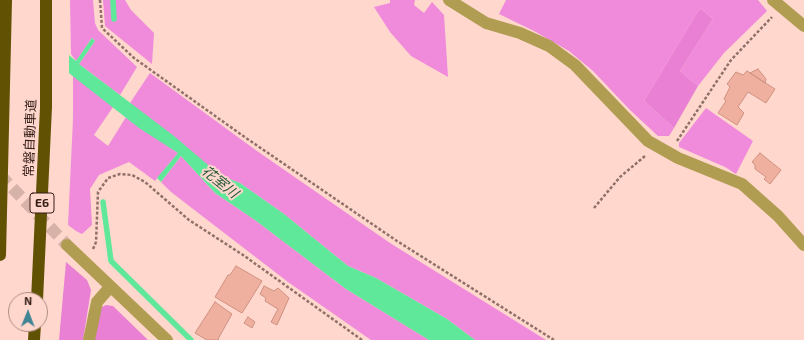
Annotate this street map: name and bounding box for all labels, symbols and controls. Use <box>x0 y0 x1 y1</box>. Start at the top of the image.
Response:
street label: 常磐自動車道 <box>21 99 39 177</box>
water label: 花室川 <box>198 162 242 202</box>
road number: E6 <box>30 193 54 213</box>
north arrow <box>8 292 48 332</box>
text: N <box>24 294 32 307</box>

